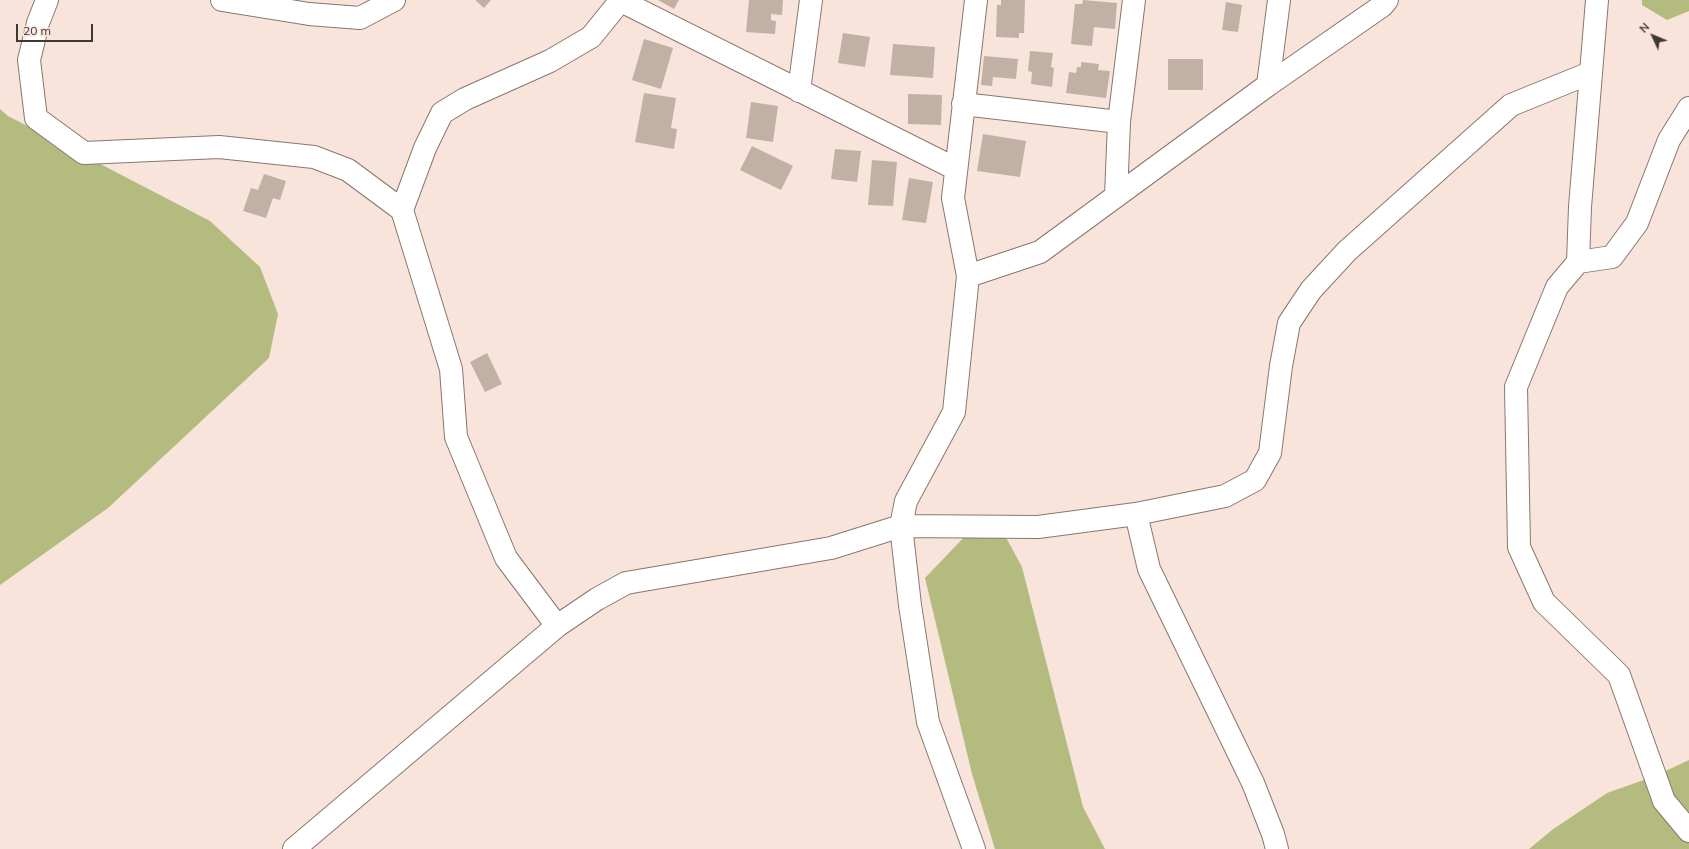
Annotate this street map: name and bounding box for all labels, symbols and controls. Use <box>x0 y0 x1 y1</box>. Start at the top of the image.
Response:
scale bar <box>18 16 95 42</box>
north arrow <box>1633 16 1673 56</box>
text: N <box>1636 20 1652 36</box>
text: 20 m <box>23 23 51 38</box>

